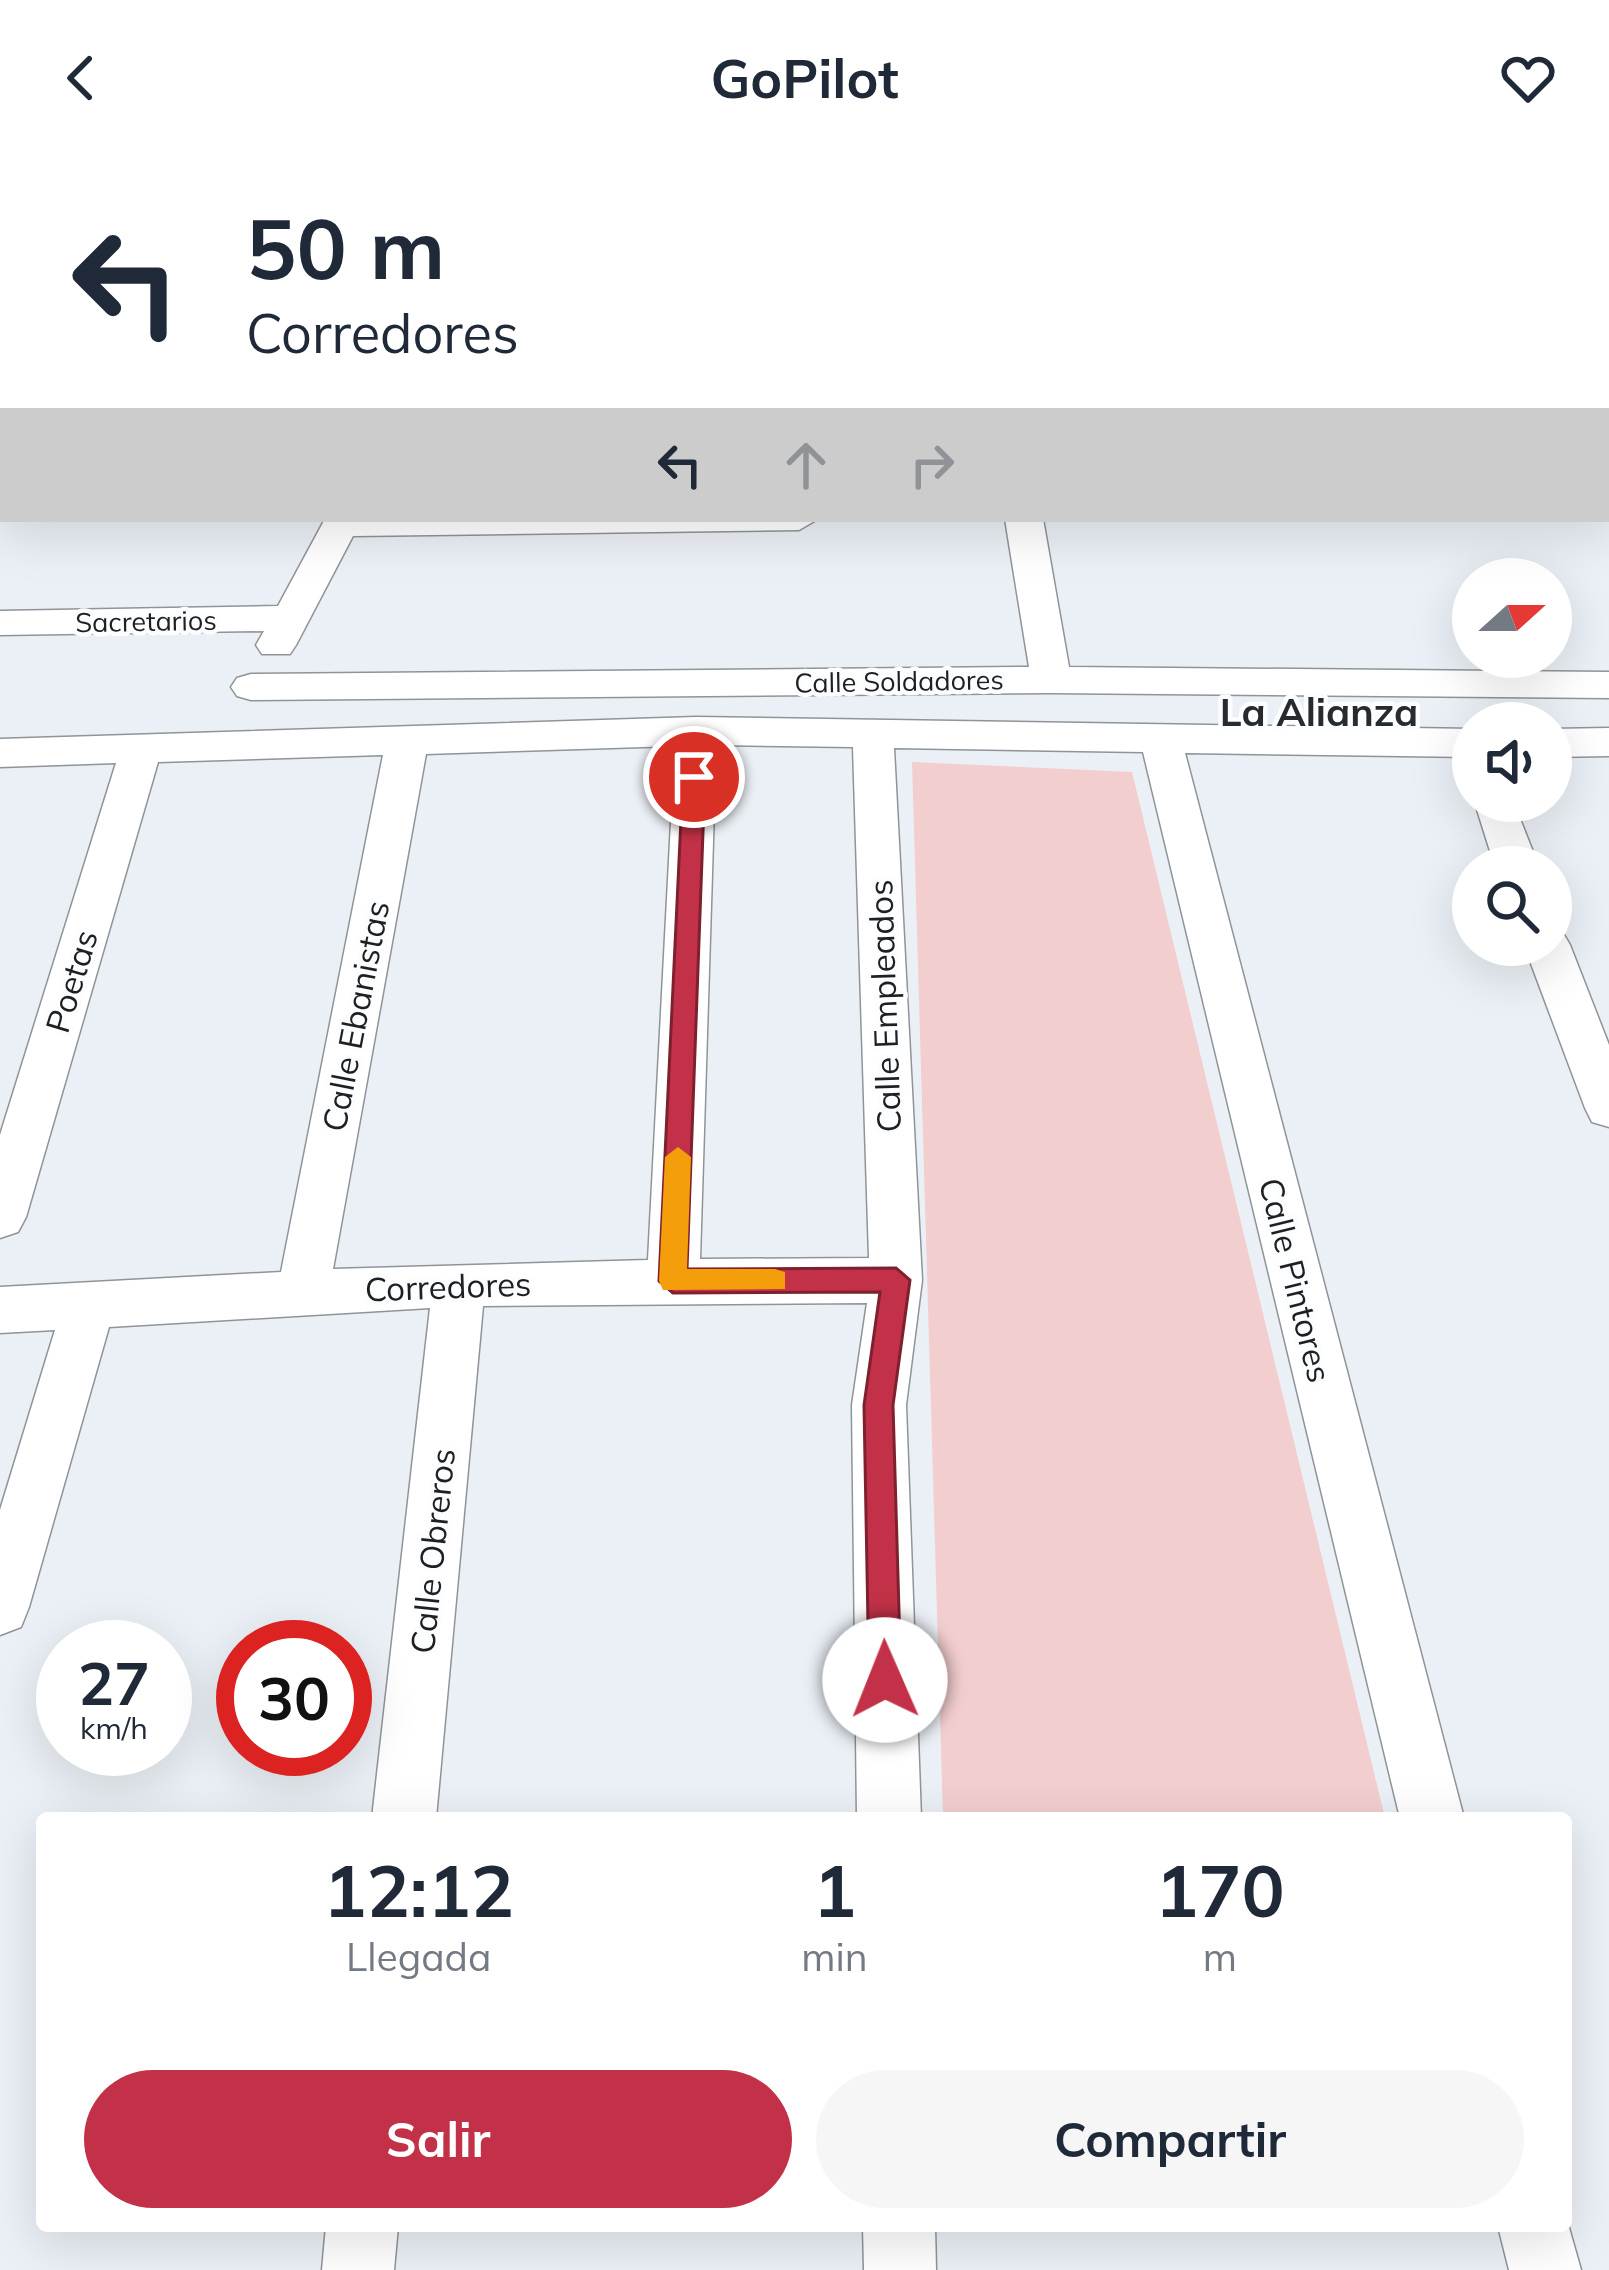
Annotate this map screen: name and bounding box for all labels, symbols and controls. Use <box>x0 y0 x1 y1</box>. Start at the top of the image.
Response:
text: GoPilot <box>710 44 899 112</box>
icon: back <box>48 45 114 111</box>
icon: heart <box>1495 45 1561 111</box>
text: 50 m <box>246 195 445 300</box>
icon: left <box>48 204 204 360</box>
text: Corredores <box>246 299 519 367</box>
icon: left <box>647 432 713 498</box>
icon: ahead <box>773 432 839 498</box>
icon: right <box>899 432 965 498</box>
north arrow <box>1452 558 1572 678</box>
map controls <box>1452 558 1572 966</box>
street label: Sacretarios <box>75 603 217 639</box>
street label: Calle Soldadores <box>794 662 1004 700</box>
district label: La Alianza <box>1220 687 1418 736</box>
button: sound <box>1452 702 1572 822</box>
pin <box>643 726 745 828</box>
icon: arrive <box>661 744 727 810</box>
button: search <box>1452 846 1572 966</box>
street label: Calle Empleados <box>859 879 909 1133</box>
street label: Calle Ebanistas <box>313 897 397 1135</box>
street label: Poetas <box>36 925 106 1037</box>
street label: Calle Pintores <box>1251 1174 1341 1386</box>
street label: Corredores <box>364 1263 532 1309</box>
street label: Calle Obreros <box>401 1446 463 1656</box>
position arrow <box>822 1617 948 1743</box>
speed limit sign: 30 <box>216 1620 372 1776</box>
text: 27 <box>78 1645 150 1720</box>
text: km/h <box>80 1709 148 1747</box>
text: 12:12 <box>323 1845 514 1935</box>
text: 1 <box>813 1845 856 1935</box>
text: 170 <box>1155 1845 1285 1935</box>
text: Llegada <box>346 1932 491 1981</box>
text: min <box>801 1932 868 1981</box>
text: m <box>1203 1932 1237 1981</box>
button: Salir <box>84 2070 792 2208</box>
button: Compartir <box>816 2070 1524 2208</box>

